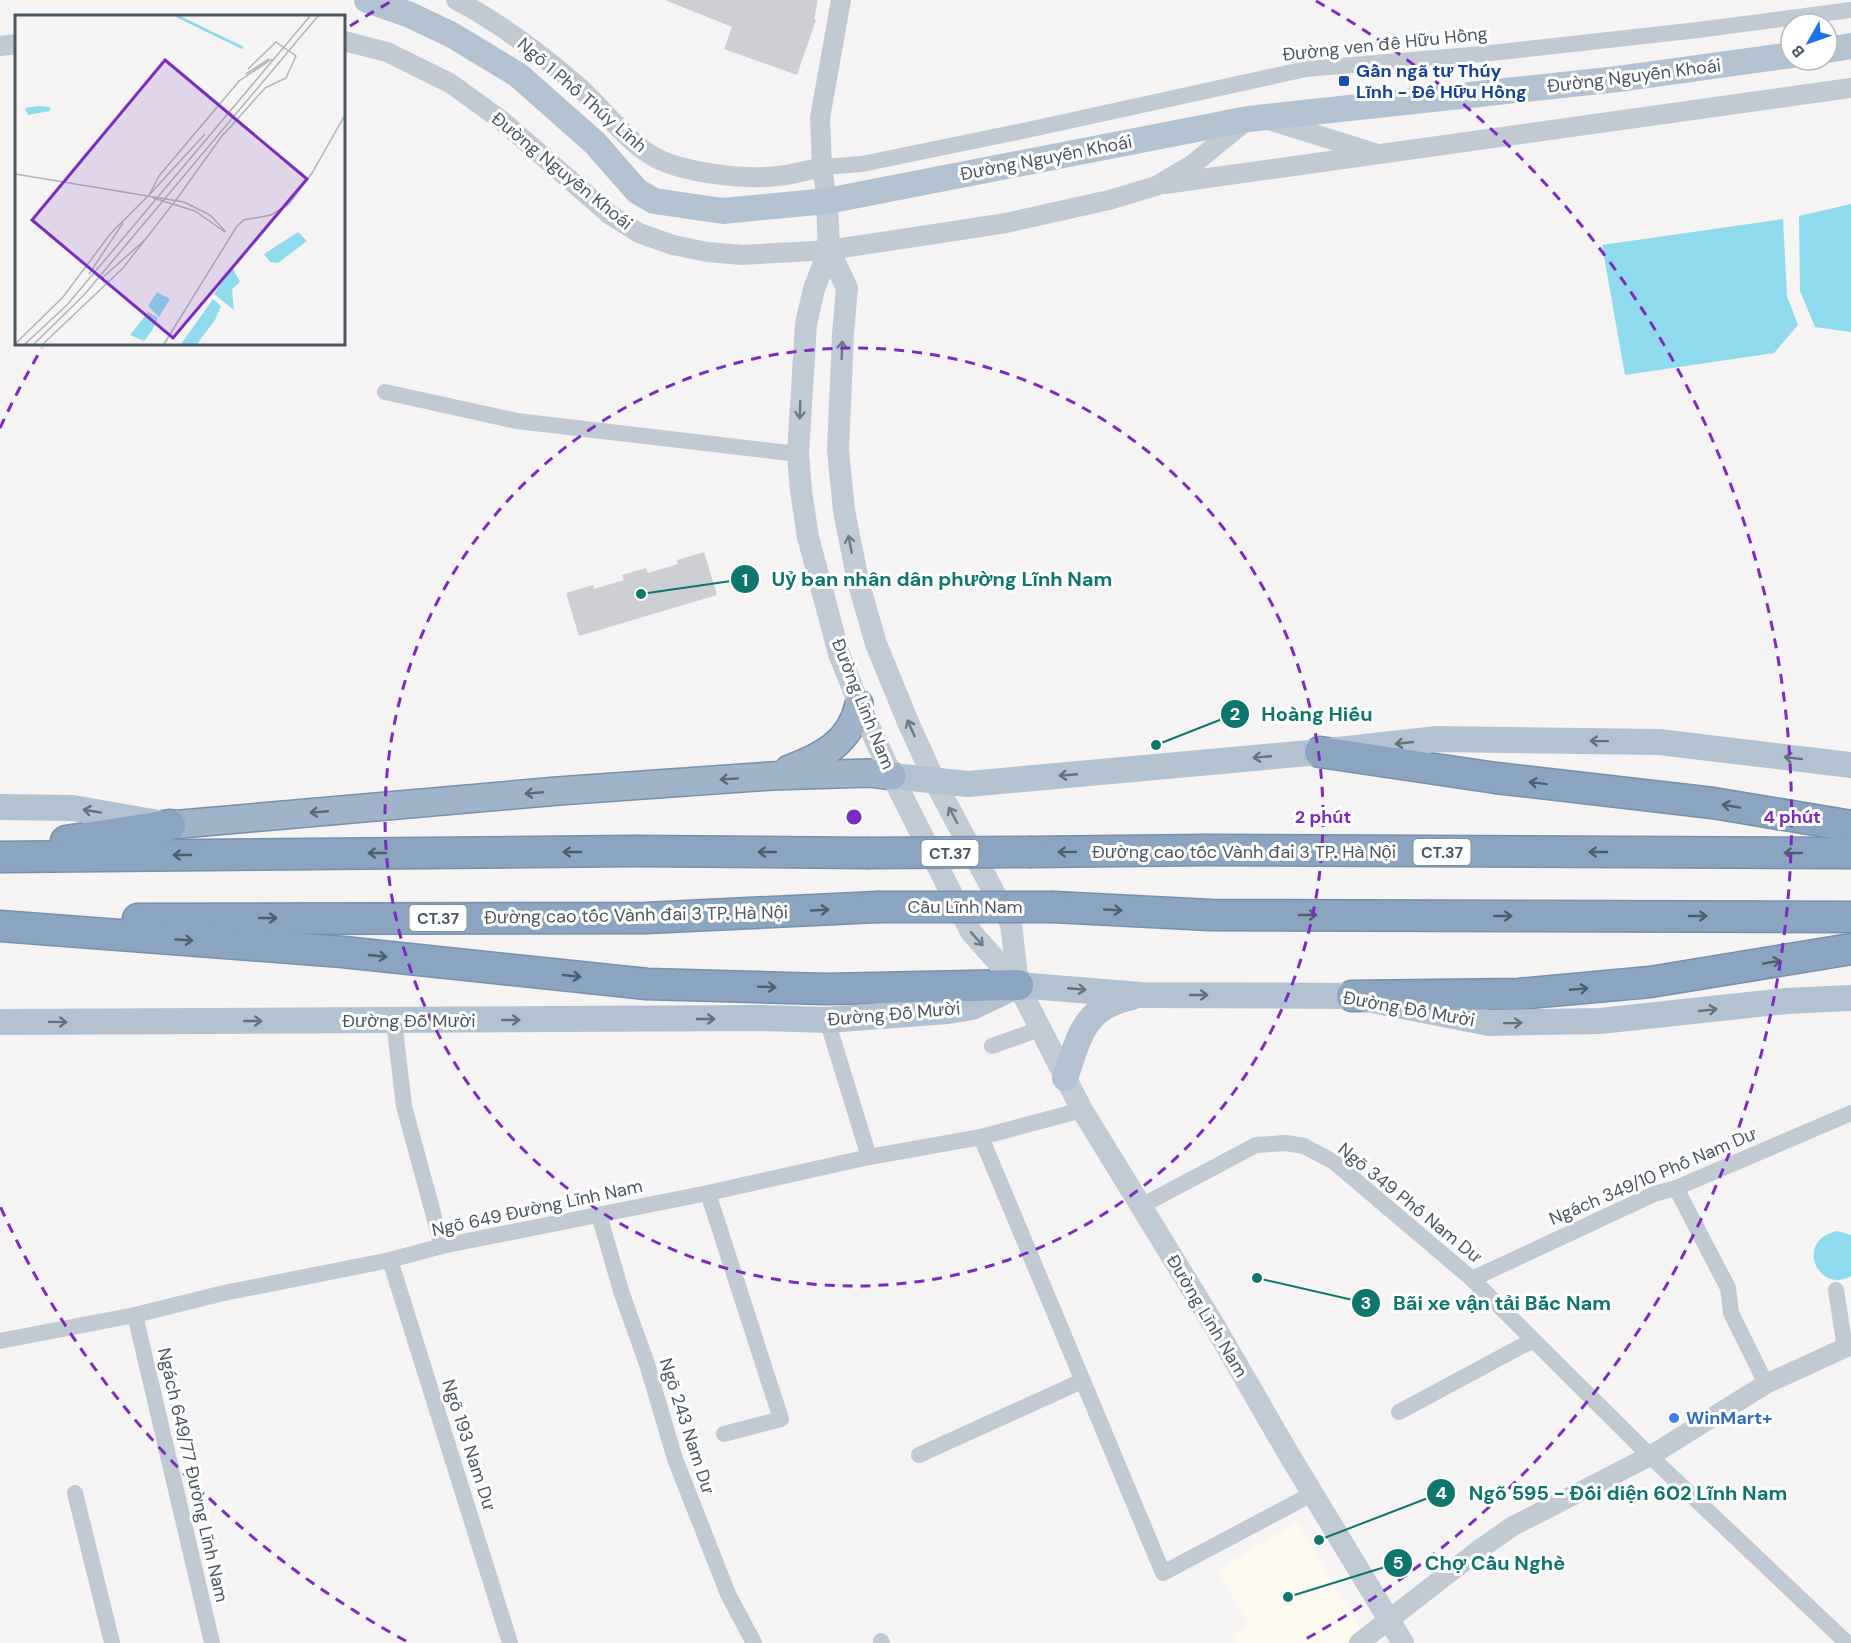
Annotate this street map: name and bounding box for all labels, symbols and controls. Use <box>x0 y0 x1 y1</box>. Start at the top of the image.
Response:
north arrow <box>1779 12 1839 72</box>
inset map <box>15 15 345 345</box>
street label: Đường ven đê Hữu Hồng <box>1281 21 1489 67</box>
street label: Ngõ 1 Phố Thúy Lĩnh <box>512 32 652 158</box>
text: B <box>1787 41 1809 62</box>
street label: Đường Nguyễn Khoái <box>1546 53 1722 99</box>
place label: Gần ngã tư Thúy Lĩnh - Đê Hữu Hồng <box>1356 59 1527 104</box>
marker: Gần ngã tư Thúy Lĩnh - Đê Hữu Hồng <box>1337 74 1351 88</box>
street label: Đường Nguyễn Khoái <box>487 107 637 235</box>
street label: Đường Nguyễn Khoái <box>958 130 1134 186</box>
one-way arrow <box>836 340 848 360</box>
one-way arrow <box>794 399 805 419</box>
one-way arrow <box>844 534 855 554</box>
callout: Uỷ ban nhân dân phường Lĩnh Nam <box>730 560 1125 598</box>
text: Uỷ ban nhân dân phường Lĩnh Nam <box>772 566 1112 592</box>
text: 1 <box>742 568 748 592</box>
street label: Đường Lĩnh Nam <box>826 635 900 773</box>
callout: Hoàng Hiếu <box>1220 695 1385 733</box>
text: Hoàng Hiếu <box>1261 701 1373 727</box>
text: 2 <box>1230 702 1240 726</box>
one-way arrow <box>905 720 916 738</box>
one-way arrow <box>1589 735 1609 747</box>
one-way arrow <box>1395 738 1415 749</box>
one-way arrow <box>1253 752 1273 763</box>
one-way arrow <box>1783 753 1803 764</box>
one-way arrow <box>1058 770 1078 781</box>
one-way arrow <box>719 773 739 784</box>
one-way arrow <box>1528 777 1548 788</box>
one-way arrow <box>525 788 545 799</box>
one-way arrow <box>1722 800 1742 811</box>
one-way arrow <box>82 805 102 816</box>
text: 2 phút <box>1295 805 1351 829</box>
text: 4 phút <box>1763 805 1821 829</box>
one-way arrow <box>310 807 329 818</box>
centre of rings <box>844 807 864 827</box>
one-way arrow <box>947 807 959 824</box>
road number: CT.37 <box>1414 839 1470 865</box>
road number: CT.37 <box>922 840 978 866</box>
street label: Đường cao tốc Vành đai 3 TP. Hà Nội <box>1092 840 1396 864</box>
one-way arrow <box>562 846 582 858</box>
one-way arrow <box>757 846 777 858</box>
one-way arrow <box>1057 846 1077 858</box>
one-way arrow <box>1588 846 1608 858</box>
one-way arrow <box>367 847 387 859</box>
one-way arrow <box>1783 847 1803 859</box>
one-way arrow <box>172 849 192 861</box>
street label: Cầu Lĩnh Nam <box>907 895 1023 919</box>
street label: Đường cao tốc Vành đai 3 TP. Hà Nội <box>484 900 788 930</box>
one-way arrow <box>810 904 830 916</box>
one-way arrow <box>1102 904 1122 915</box>
road number: CT.37 <box>410 905 466 931</box>
one-way arrow <box>1297 909 1317 921</box>
one-way arrow <box>1492 910 1512 922</box>
one-way arrow <box>1687 910 1707 922</box>
one-way arrow <box>258 913 278 924</box>
one-way arrow <box>970 931 984 946</box>
one-way arrow <box>174 935 193 946</box>
one-way arrow <box>368 951 388 962</box>
one-way arrow <box>1761 956 1781 967</box>
one-way arrow <box>562 971 582 982</box>
one-way arrow <box>756 982 776 993</box>
one-way arrow <box>1568 983 1588 994</box>
one-way arrow <box>1066 984 1086 995</box>
street label: Đường Đỗ Mười <box>1341 986 1477 1032</box>
one-way arrow <box>1188 989 1208 1001</box>
street label: Đường Đỗ Mười <box>827 996 961 1032</box>
one-way arrow <box>1697 1004 1717 1015</box>
street label: Đường Đỗ Mười <box>342 1009 476 1033</box>
one-way arrow <box>696 1013 716 1024</box>
one-way arrow <box>501 1014 521 1026</box>
one-way arrow <box>243 1015 263 1027</box>
one-way arrow <box>48 1016 68 1028</box>
one-way arrow <box>1503 1017 1523 1029</box>
street label: Ngách 349/10 Phố Nam Dư <box>1546 1121 1760 1231</box>
street label: Ngõ 349 Phố Nam Dư <box>1333 1137 1487 1269</box>
street label: Ngõ 649 Đường Lĩnh Nam <box>429 1174 645 1242</box>
street label: Đường Lĩnh Nam <box>1161 1250 1253 1382</box>
callout: Bãi xe vận tải Bắc Nam <box>1351 1284 1623 1322</box>
text: Bãi xe vận tải Bắc Nam <box>1393 1290 1611 1316</box>
text: 3 <box>1361 1291 1371 1315</box>
street label: Ngách 649/77 Đường Lĩnh Nam <box>152 1345 234 1605</box>
street label: Ngõ 243 Nam Dư <box>654 1355 720 1497</box>
street label: Ngõ 193 Nam Dư <box>436 1376 502 1514</box>
place label: WinMart+ <box>1686 1406 1772 1430</box>
marker: WinMart+ <box>1667 1411 1681 1425</box>
callout: Ngõ 595 - Đối diện 602 Lĩnh Nam <box>1426 1474 1799 1512</box>
text: Ngõ 595 - Đối diện 602 Lĩnh Nam <box>1469 1480 1787 1506</box>
text: 4 <box>1435 1481 1447 1505</box>
callout: Chợ Cầu Nghè <box>1383 1544 1577 1582</box>
text: Chợ Cầu Nghè <box>1425 1550 1565 1576</box>
text: 5 <box>1392 1551 1404 1575</box>

